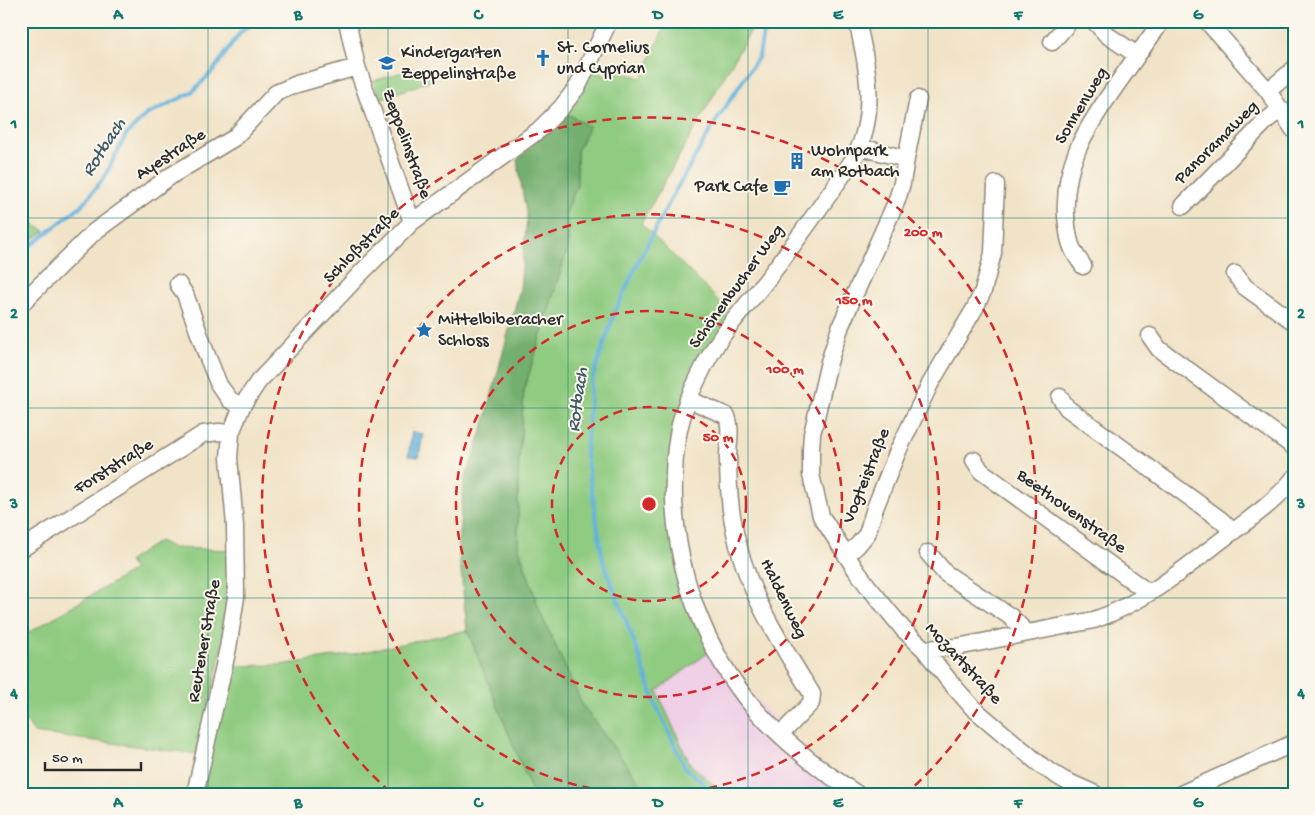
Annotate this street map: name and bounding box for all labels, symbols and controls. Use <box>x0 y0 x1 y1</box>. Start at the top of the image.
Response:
text: A <box>112 7 124 26</box>
text: B <box>293 7 303 26</box>
text: C <box>473 7 484 26</box>
text: D <box>651 7 664 26</box>
text: E <box>833 7 844 26</box>
text: F <box>1013 7 1024 26</box>
text: G <box>1193 7 1204 26</box>
place label: St. Cornelius und Cyprian <box>557 38 650 80</box>
place label: Kindergarten Zeppelinstraße <box>401 43 517 85</box>
church icon: St. Cornelius und Cyprian <box>533 48 553 68</box>
school or university icon: Kindergarten Zeppelinstraße <box>377 53 397 73</box>
street label: Sonnenweg <box>1051 64 1113 148</box>
street label: Zeppelinstraße <box>376 86 436 202</box>
street label: Panoramaweg <box>1170 97 1263 190</box>
water label: Rotbach <box>78 114 133 181</box>
text: 1 <box>10 116 17 135</box>
text: 1 <box>1297 116 1304 135</box>
street label: Ayestraße <box>132 124 211 185</box>
place label: Wohnpark am Rotbach <box>811 141 900 183</box>
building icon: Wohnpark am Rotbach <box>787 151 807 171</box>
place label: Park Cafe <box>694 177 769 198</box>
cafe icon: Park Cafe <box>772 177 792 197</box>
street label: Schloßstraße <box>320 203 405 288</box>
street label: Schönenbucher Weg <box>685 221 789 353</box>
text: 200 m <box>904 224 943 242</box>
text: 150 m <box>835 292 873 310</box>
text: 2 <box>10 306 18 325</box>
text: 2 <box>1297 306 1305 325</box>
place label: Mittelbiberacher Schloss <box>438 310 564 352</box>
place icon: Mittelbiberacher Schloss <box>414 320 434 340</box>
text: 100 m <box>765 361 804 379</box>
water label: Rotbach <box>563 366 595 434</box>
street label: Vogteistraße <box>838 425 896 528</box>
text: 50 m <box>703 429 734 447</box>
street label: Forststraße <box>70 434 158 500</box>
street label: Beethovenstraße <box>1011 465 1131 559</box>
centre of rings <box>640 495 658 513</box>
text: 3 <box>9 496 18 515</box>
text: 3 <box>1296 496 1305 515</box>
street label: Haldenweg <box>755 556 811 642</box>
street label: Reutener Straße <box>184 577 226 704</box>
street label: Mozartstraße <box>920 619 1007 710</box>
text: 4 <box>9 686 18 705</box>
text: 4 <box>1296 686 1305 705</box>
scale bar <box>45 740 141 772</box>
text: 50 m <box>52 750 83 768</box>
text: A <box>112 795 124 814</box>
text: B <box>293 795 303 814</box>
text: C <box>473 795 484 814</box>
text: D <box>651 795 664 814</box>
text: E <box>833 795 844 814</box>
text: F <box>1013 795 1024 814</box>
text: G <box>1193 795 1204 814</box>

